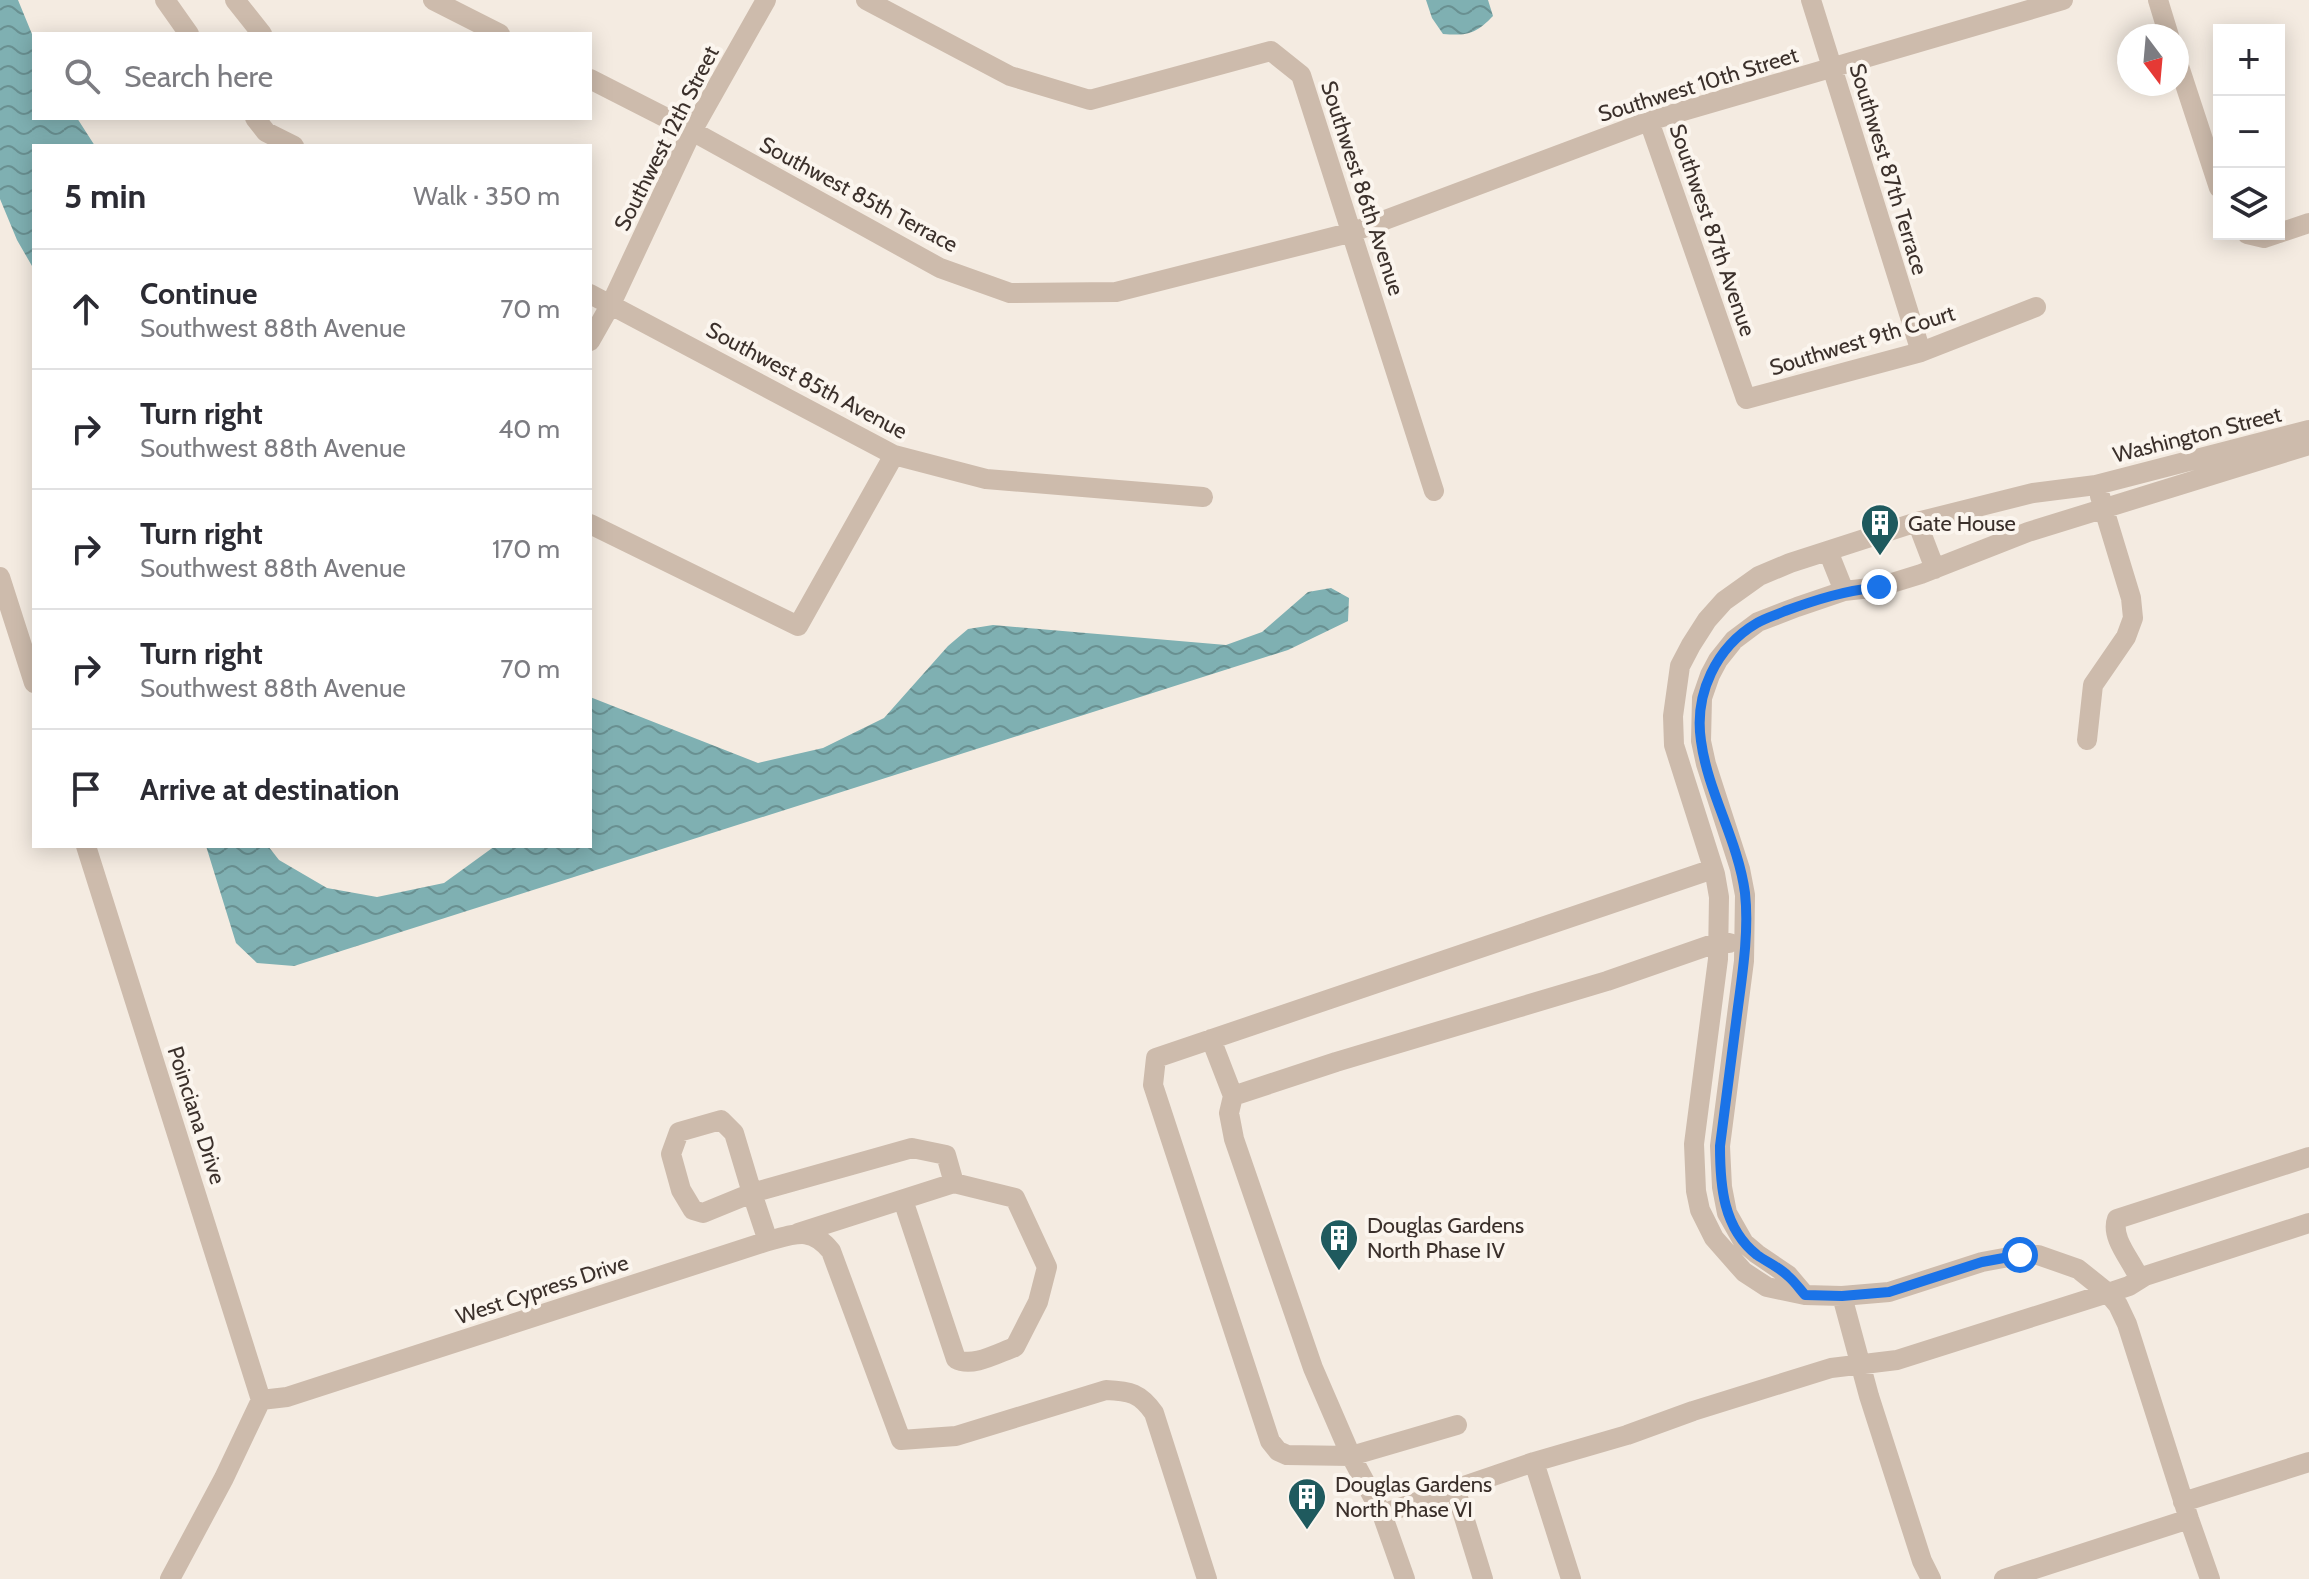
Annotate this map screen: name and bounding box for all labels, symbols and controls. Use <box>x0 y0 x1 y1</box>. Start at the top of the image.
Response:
north arrow <box>2117 24 2189 96</box>
map controls <box>2213 24 2285 240</box>
button: + <box>2213 24 2285 96</box>
search box <box>32 32 592 120</box>
street label: Southwest 12th Street <box>608 41 725 235</box>
street label: Southwest 10th Street <box>1595 41 1802 128</box>
icon: search <box>60 54 104 98</box>
text: Search here <box>124 58 273 95</box>
street label: Southwest 87th Terrace <box>1844 60 1934 278</box>
street label: Southwest 86th Avenue <box>1315 77 1410 299</box>
button: − <box>2213 96 2285 168</box>
street label: Southwest 87th Avenue <box>1664 120 1762 340</box>
street label: Southwest 85th Terrace <box>755 131 962 258</box>
button: layers <box>2213 168 2285 240</box>
text: 5 min <box>64 175 146 217</box>
text: Walk · 350 m <box>413 180 560 212</box>
text: Continue <box>140 275 257 312</box>
icon: ahead <box>64 287 108 331</box>
text: 70 m <box>500 293 560 325</box>
street label: Southwest 9th Court <box>1766 299 1959 381</box>
text: Southwest 88th Avenue <box>140 312 406 344</box>
street label: Southwest 85th Avenue <box>702 316 912 445</box>
text: Turn right <box>140 395 263 432</box>
street label: Washington Street <box>2110 400 2285 468</box>
icon: right <box>64 407 108 451</box>
text: 40 m <box>498 413 560 445</box>
text: Southwest 88th Avenue <box>140 432 406 464</box>
building icon: Gate House <box>1859 502 1901 557</box>
place label: Gate House <box>1908 510 2016 537</box>
text: Turn right <box>140 515 263 552</box>
icon: right <box>64 527 108 571</box>
text: 170 m <box>492 533 560 565</box>
text: Southwest 88th Avenue <box>140 552 406 584</box>
route end <box>1861 569 1897 605</box>
text: Turn right <box>140 635 263 672</box>
icon: right <box>64 647 108 691</box>
text: 70 m <box>500 653 560 685</box>
text: Southwest 88th Avenue <box>140 672 406 704</box>
icon: arrive <box>64 767 108 811</box>
text: Arrive at destination <box>140 771 400 808</box>
street label: Poinciana Drive <box>161 1043 232 1188</box>
place label: Douglas Gardens North Phase IV <box>1367 1212 1524 1264</box>
building icon: Douglas Gardens North Phase IV <box>1318 1217 1360 1272</box>
route start <box>2002 1237 2038 1273</box>
street label: West Cypress Drive <box>452 1249 632 1330</box>
place label: Douglas Gardens North Phase VI <box>1335 1471 1492 1523</box>
building icon: Douglas Gardens North Phase VI <box>1286 1476 1328 1531</box>

